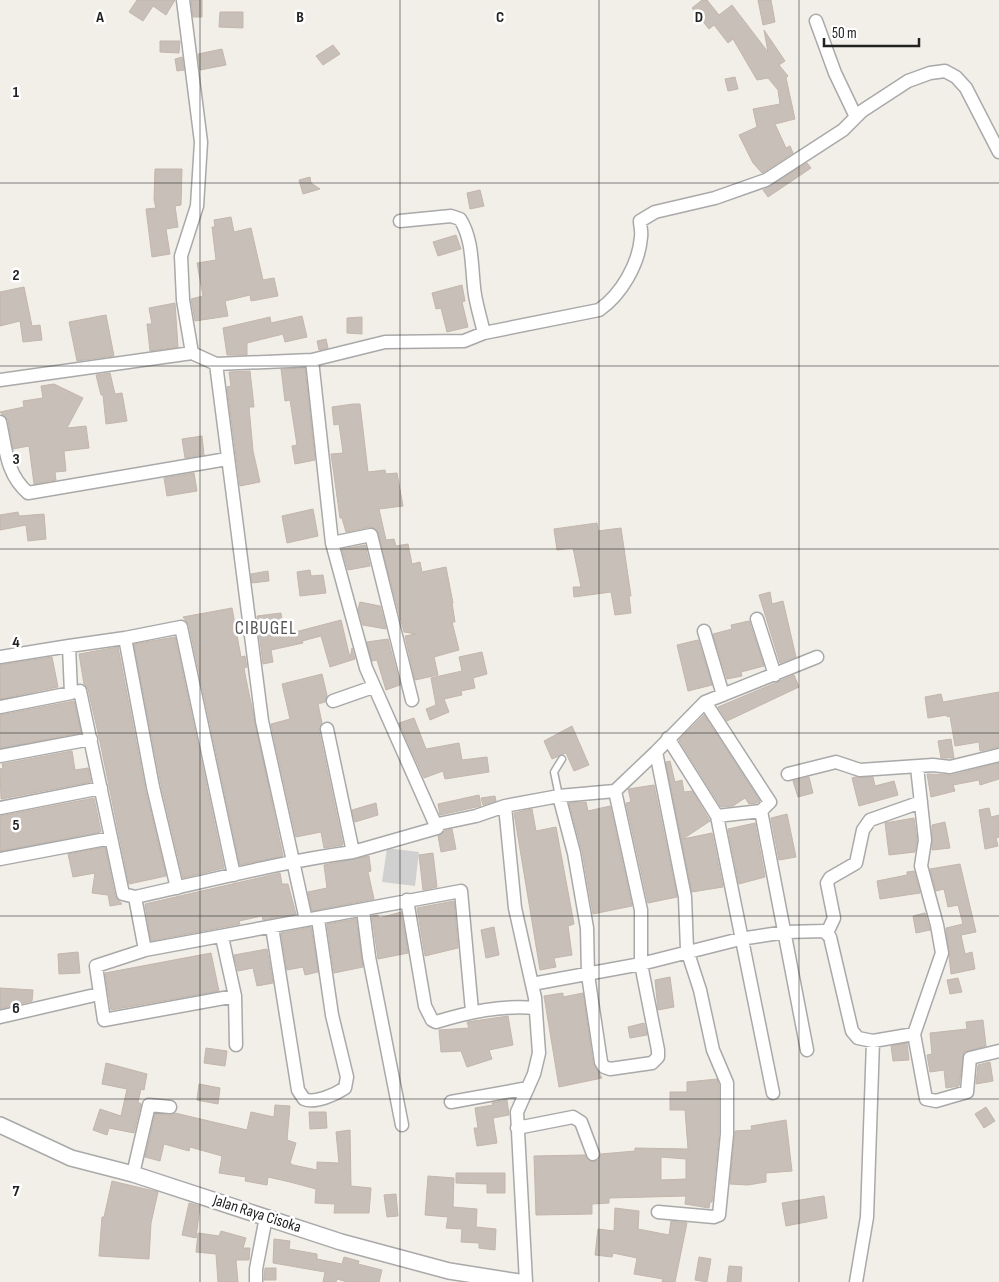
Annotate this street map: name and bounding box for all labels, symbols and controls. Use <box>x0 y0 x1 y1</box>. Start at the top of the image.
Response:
text: A <box>95 8 104 27</box>
text: B <box>296 8 304 27</box>
text: C <box>496 8 504 27</box>
text: D <box>695 8 703 27</box>
scale bar <box>824 15 919 47</box>
text: 50 m <box>832 24 857 43</box>
text: 1 <box>13 83 20 102</box>
text: 2 <box>12 266 20 285</box>
text: 3 <box>12 450 20 469</box>
district label: CIBUGEL <box>235 617 297 640</box>
text: 4 <box>12 633 20 652</box>
text: 5 <box>12 816 20 835</box>
text: 6 <box>12 999 20 1018</box>
text: 7 <box>13 1182 20 1201</box>
street label: Jalan Raya Cisoka <box>210 1191 303 1237</box>

